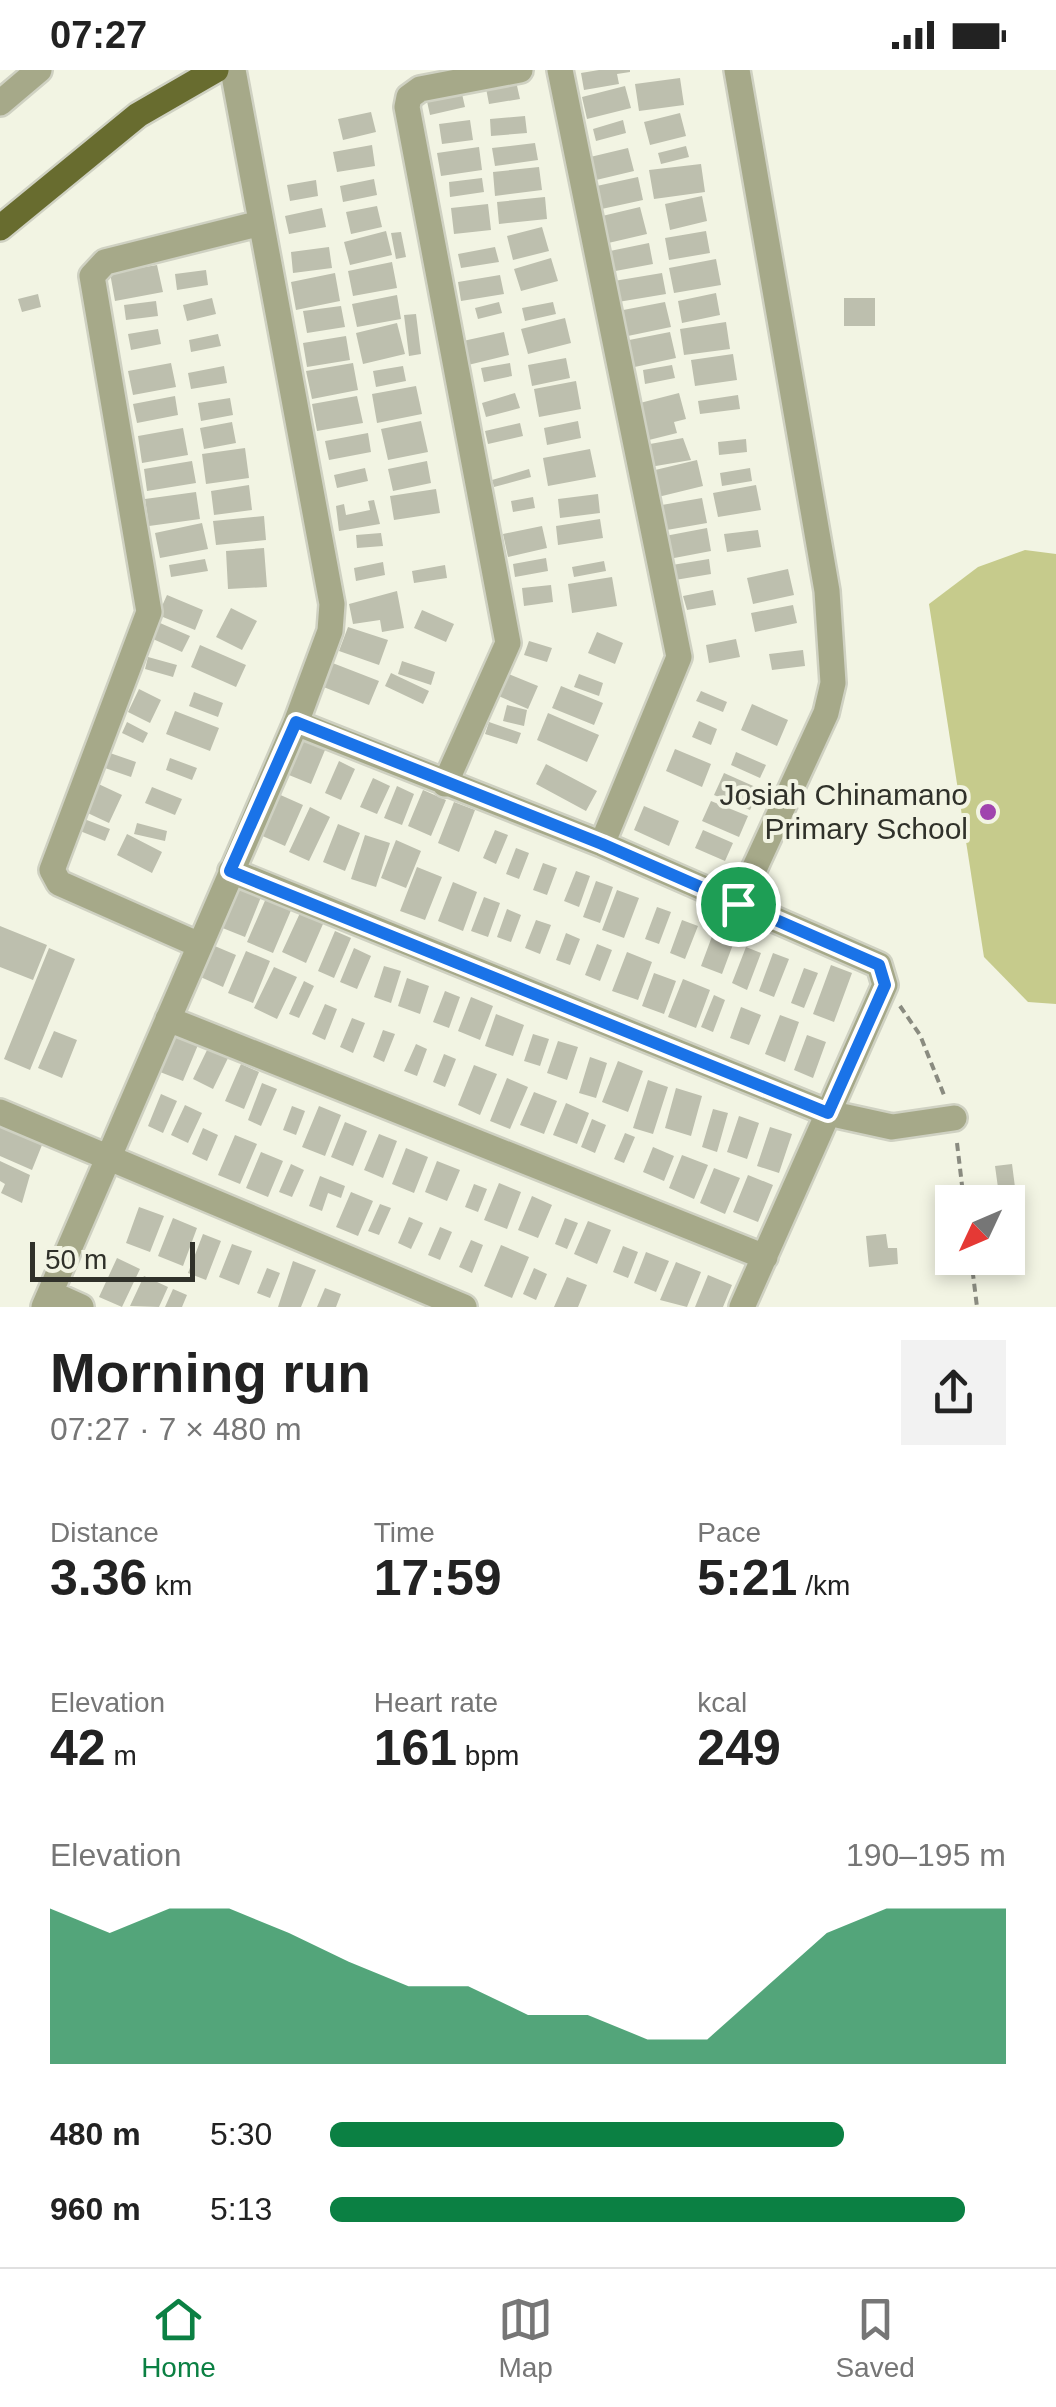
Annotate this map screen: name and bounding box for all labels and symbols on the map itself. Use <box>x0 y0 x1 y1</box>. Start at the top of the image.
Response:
place label: Josiah Chinamano Primary School <box>720 778 968 845</box>
marker: Josiah Chinamano Primary School <box>977 801 999 823</box>
pin <box>696 862 781 947</box>
north arrow <box>935 1185 1025 1275</box>
scale bar <box>30 1237 195 1282</box>

